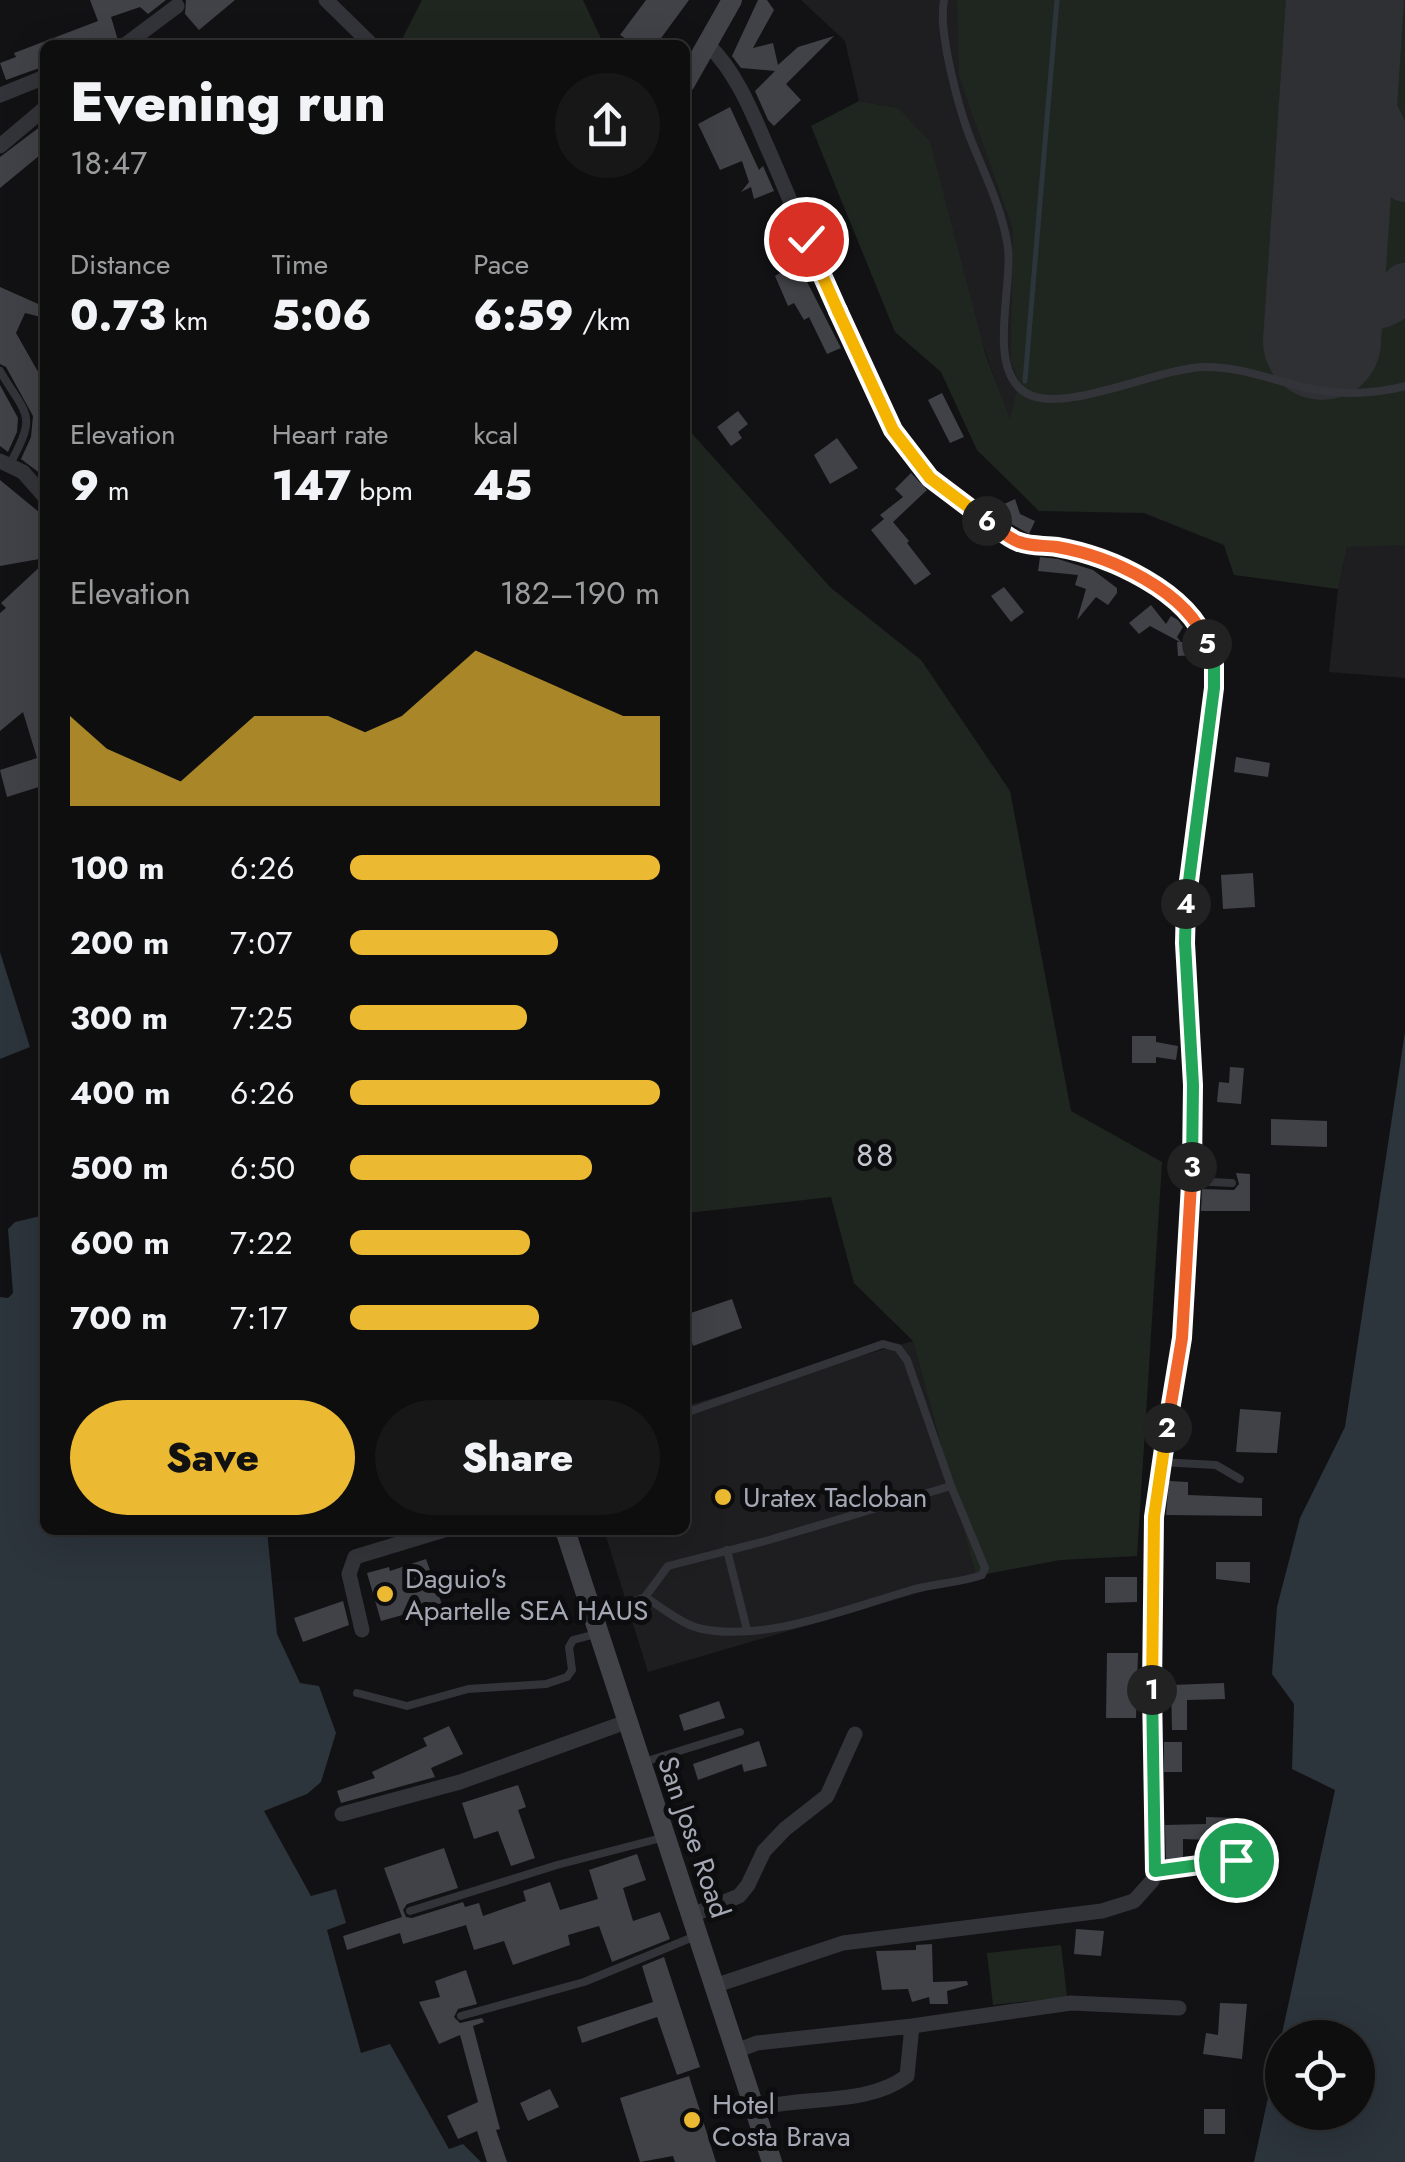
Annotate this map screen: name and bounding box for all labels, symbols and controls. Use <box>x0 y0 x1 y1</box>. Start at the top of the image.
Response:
text: Evening run <box>70 62 386 142</box>
button: share <box>555 73 660 178</box>
text: 18:47 <box>70 140 147 186</box>
pin <box>764 197 849 282</box>
icon: check <box>779 212 834 267</box>
text: Distance <box>70 244 170 285</box>
text: Time <box>272 244 328 285</box>
text: Pace <box>473 244 529 285</box>
text: 0.73 <box>70 285 166 346</box>
text: 5:06 <box>272 285 371 346</box>
text: 6:59 <box>473 285 574 346</box>
text: km <box>166 300 208 341</box>
text: /km <box>574 300 631 341</box>
text: Elevation <box>70 414 176 455</box>
text: Heart rate <box>272 414 389 455</box>
text: kcal <box>473 414 519 455</box>
text: 9 <box>70 455 99 516</box>
text: 147 <box>272 455 351 516</box>
text: 45 <box>473 455 532 516</box>
text: m <box>99 470 130 511</box>
text: bpm <box>351 470 413 511</box>
pin: 6 <box>962 496 1012 546</box>
text: 6 <box>978 500 996 541</box>
text: Elevation <box>70 570 191 616</box>
text: 182–190 m <box>500 570 660 616</box>
pin: 5 <box>1182 619 1232 669</box>
text: 5 <box>1198 623 1216 664</box>
text: 100 m <box>70 845 165 891</box>
text: 6:26 <box>230 845 295 891</box>
pin: 4 <box>1161 879 1211 929</box>
text: 4 <box>1176 883 1196 924</box>
text: 200 m <box>70 920 169 966</box>
text: 7:07 <box>230 920 292 966</box>
text: 300 m <box>70 995 168 1041</box>
text: 7:25 <box>230 995 293 1041</box>
text: 400 m <box>70 1070 171 1116</box>
text: 6:26 <box>230 1070 295 1116</box>
district label: 88 <box>856 1132 896 1178</box>
pin: 3 <box>1167 1142 1217 1192</box>
text: 500 m <box>70 1145 169 1191</box>
text: 6:50 <box>230 1145 295 1191</box>
text: 3 <box>1183 1146 1201 1187</box>
text: 600 m <box>70 1220 170 1266</box>
text: 7:22 <box>230 1220 293 1266</box>
text: 700 m <box>70 1295 168 1341</box>
text: 7:17 <box>230 1295 288 1341</box>
button: Save <box>70 1400 355 1515</box>
button: Share <box>375 1400 660 1515</box>
pin: 2 <box>1142 1403 1192 1453</box>
text: 2 <box>1158 1407 1176 1448</box>
place label: Uratex Tacloban <box>743 1477 927 1518</box>
marker: Uratex Tacloban <box>712 1486 734 1508</box>
place label: Daguio's Apartelle SEA HAUS <box>405 1558 648 1631</box>
marker: Daguio's Apartelle SEA HAUS <box>374 1583 396 1605</box>
pin: 1 <box>1127 1665 1177 1715</box>
text: 1 <box>1145 1669 1159 1710</box>
street label: San Jose Road <box>647 1751 741 1923</box>
pin <box>1194 1818 1279 1903</box>
icon: arrive <box>1209 1833 1264 1888</box>
map controls <box>1265 2020 1375 2130</box>
button: locate <box>1265 2020 1375 2130</box>
place label: Hotel Costa Brava <box>712 2084 851 2157</box>
marker: Hotel Costa Brava <box>681 2109 703 2131</box>

